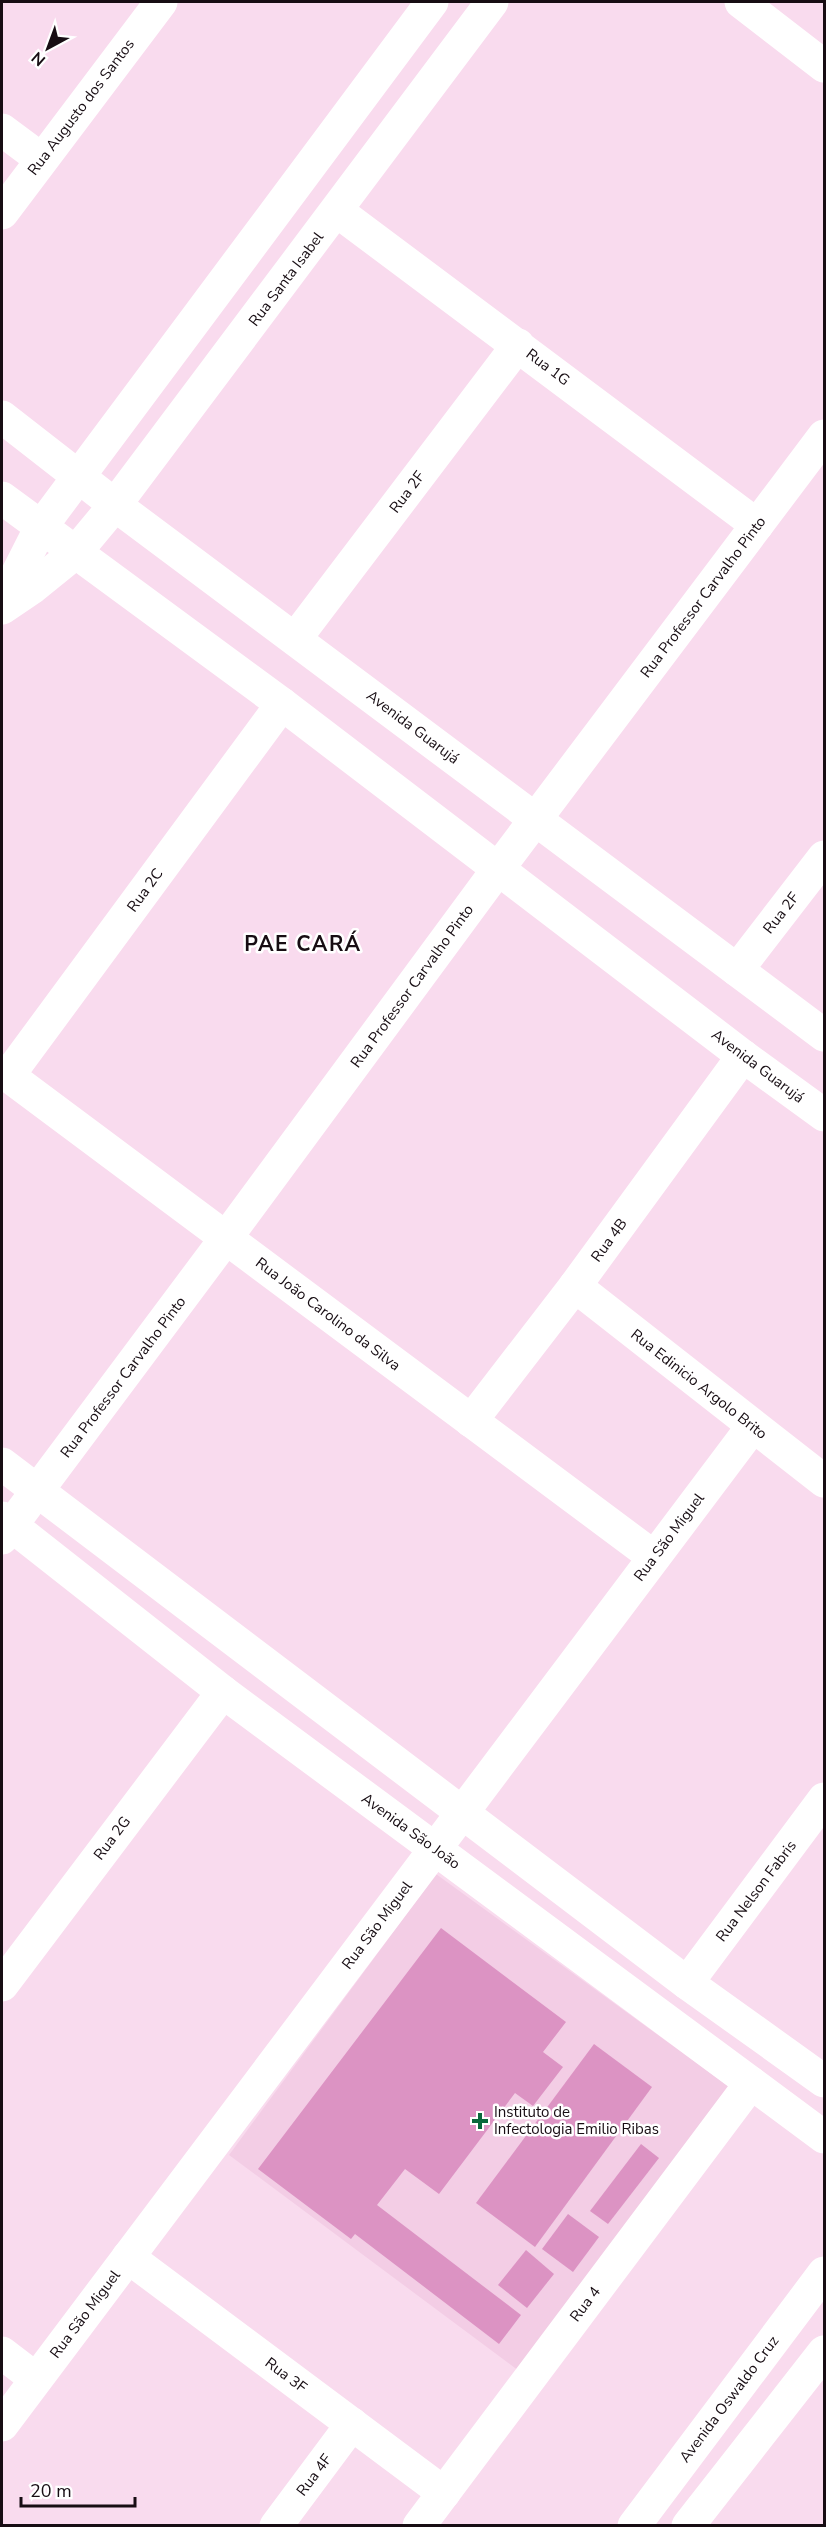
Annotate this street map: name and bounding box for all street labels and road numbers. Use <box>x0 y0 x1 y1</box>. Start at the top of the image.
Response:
street label: Rua Augusto dos Santos <box>23 35 139 179</box>
street label: Rua Santa Isabel <box>244 227 328 330</box>
street label: Rua 1G <box>522 344 574 390</box>
street label: Rua 2F <box>385 467 429 517</box>
street label: Rua Professor Carvalho Pinto <box>636 512 770 682</box>
street label: Avenida Guarujá <box>363 686 463 768</box>
street label: Rua 2C <box>122 864 168 916</box>
street label: Rua 2F <box>759 888 803 938</box>
street label: Rua Professor Carvalho Pinto <box>346 900 478 1072</box>
street label: Avenida Guarujá <box>708 1025 808 1107</box>
street label: Rua 4B <box>586 1214 632 1266</box>
street label: Rua João Carolino da Silva <box>251 1253 405 1375</box>
street label: Rua Professor Carvalho Pinto <box>56 1292 190 1462</box>
street label: Rua Edinicio Argolo Brito <box>627 1324 771 1444</box>
street label: Rua São Miguel <box>629 1488 709 1585</box>
street label: Avenida São João <box>358 1788 464 1874</box>
street label: Rua 2G <box>89 1812 135 1864</box>
street label: Rua Nelson Fabris <box>711 1836 801 1946</box>
street label: Rua São Miguel <box>337 1876 417 1973</box>
street label: Rua São Miguel <box>45 2265 125 2362</box>
street label: Rua 4 <box>565 2282 605 2326</box>
street label: Avenida Oswaldo Cruz <box>675 2332 783 2466</box>
street label: Rua 3F <box>261 2353 311 2397</box>
street label: Rua 4F <box>292 2450 336 2500</box>

